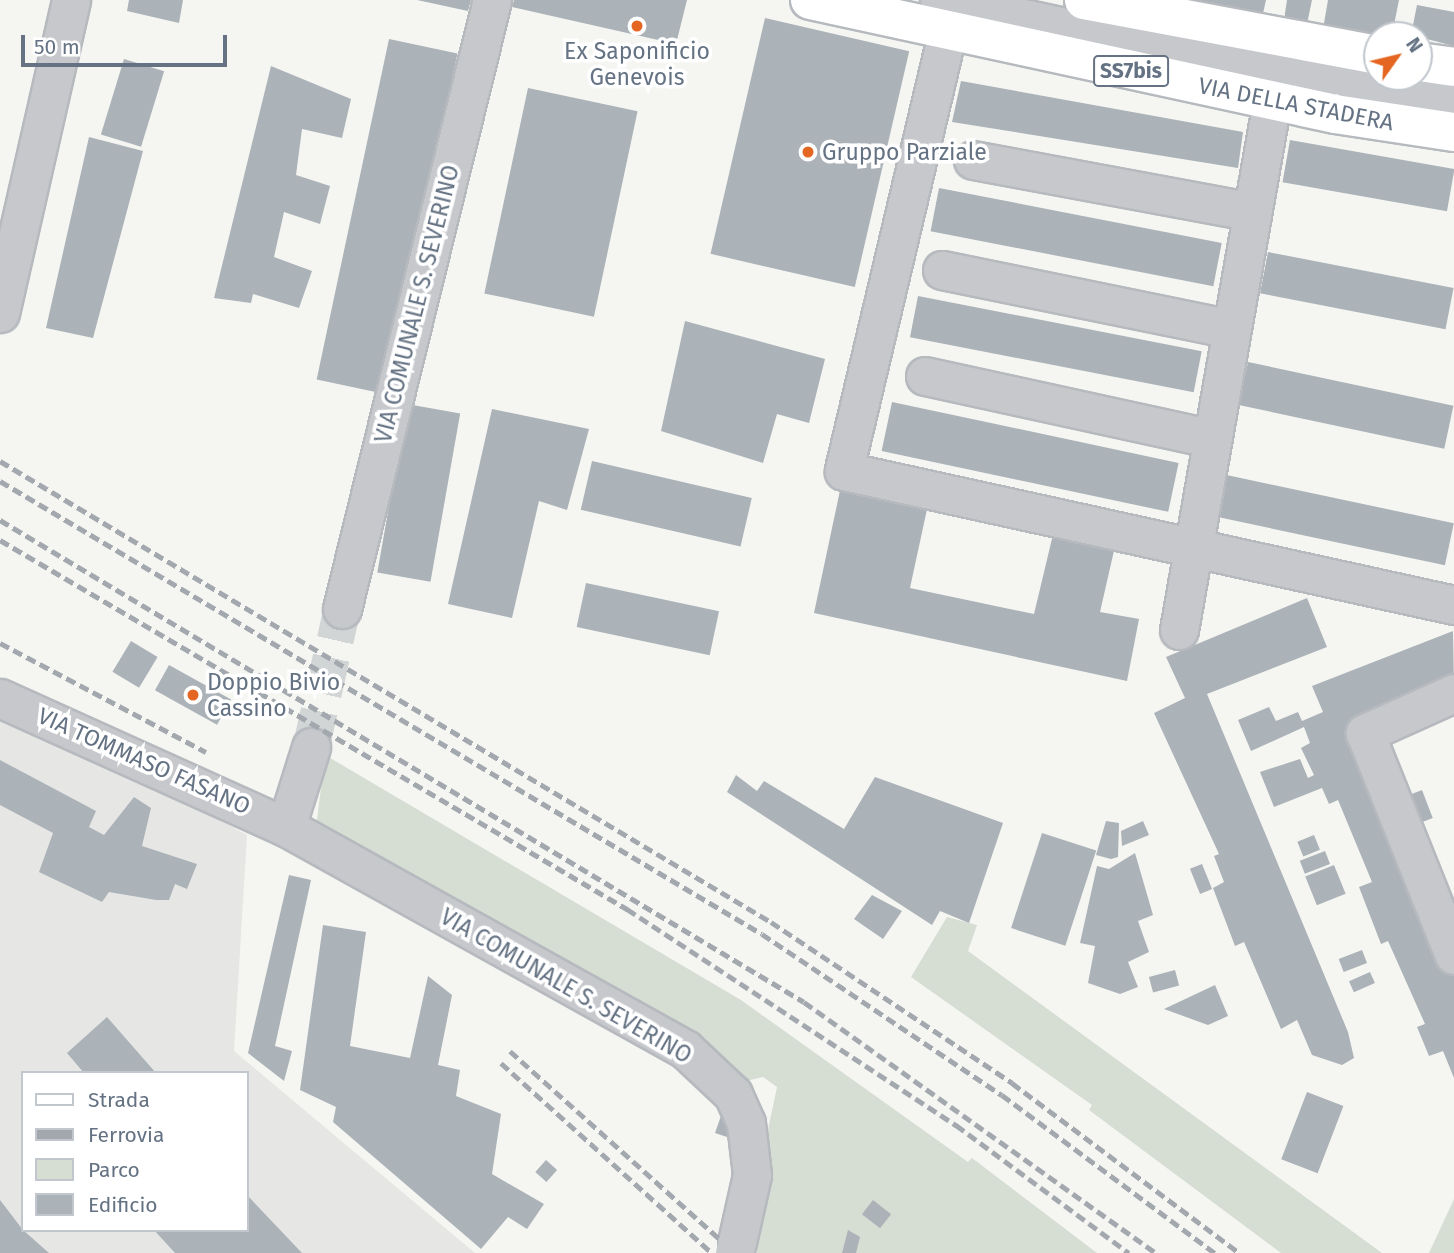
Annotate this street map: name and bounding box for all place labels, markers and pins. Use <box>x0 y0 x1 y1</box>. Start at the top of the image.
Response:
marker: Ex Saponificio Genevois <box>629 18 645 34</box>
place label: Ex Saponificio Genevois <box>564 37 710 91</box>
place label: Gruppo Parziale <box>822 138 987 166</box>
marker: Gruppo Parziale <box>800 144 816 160</box>
place label: Doppio Bivio Cassino <box>207 668 340 722</box>
marker: Doppio Bivio Cassino <box>185 687 201 703</box>

